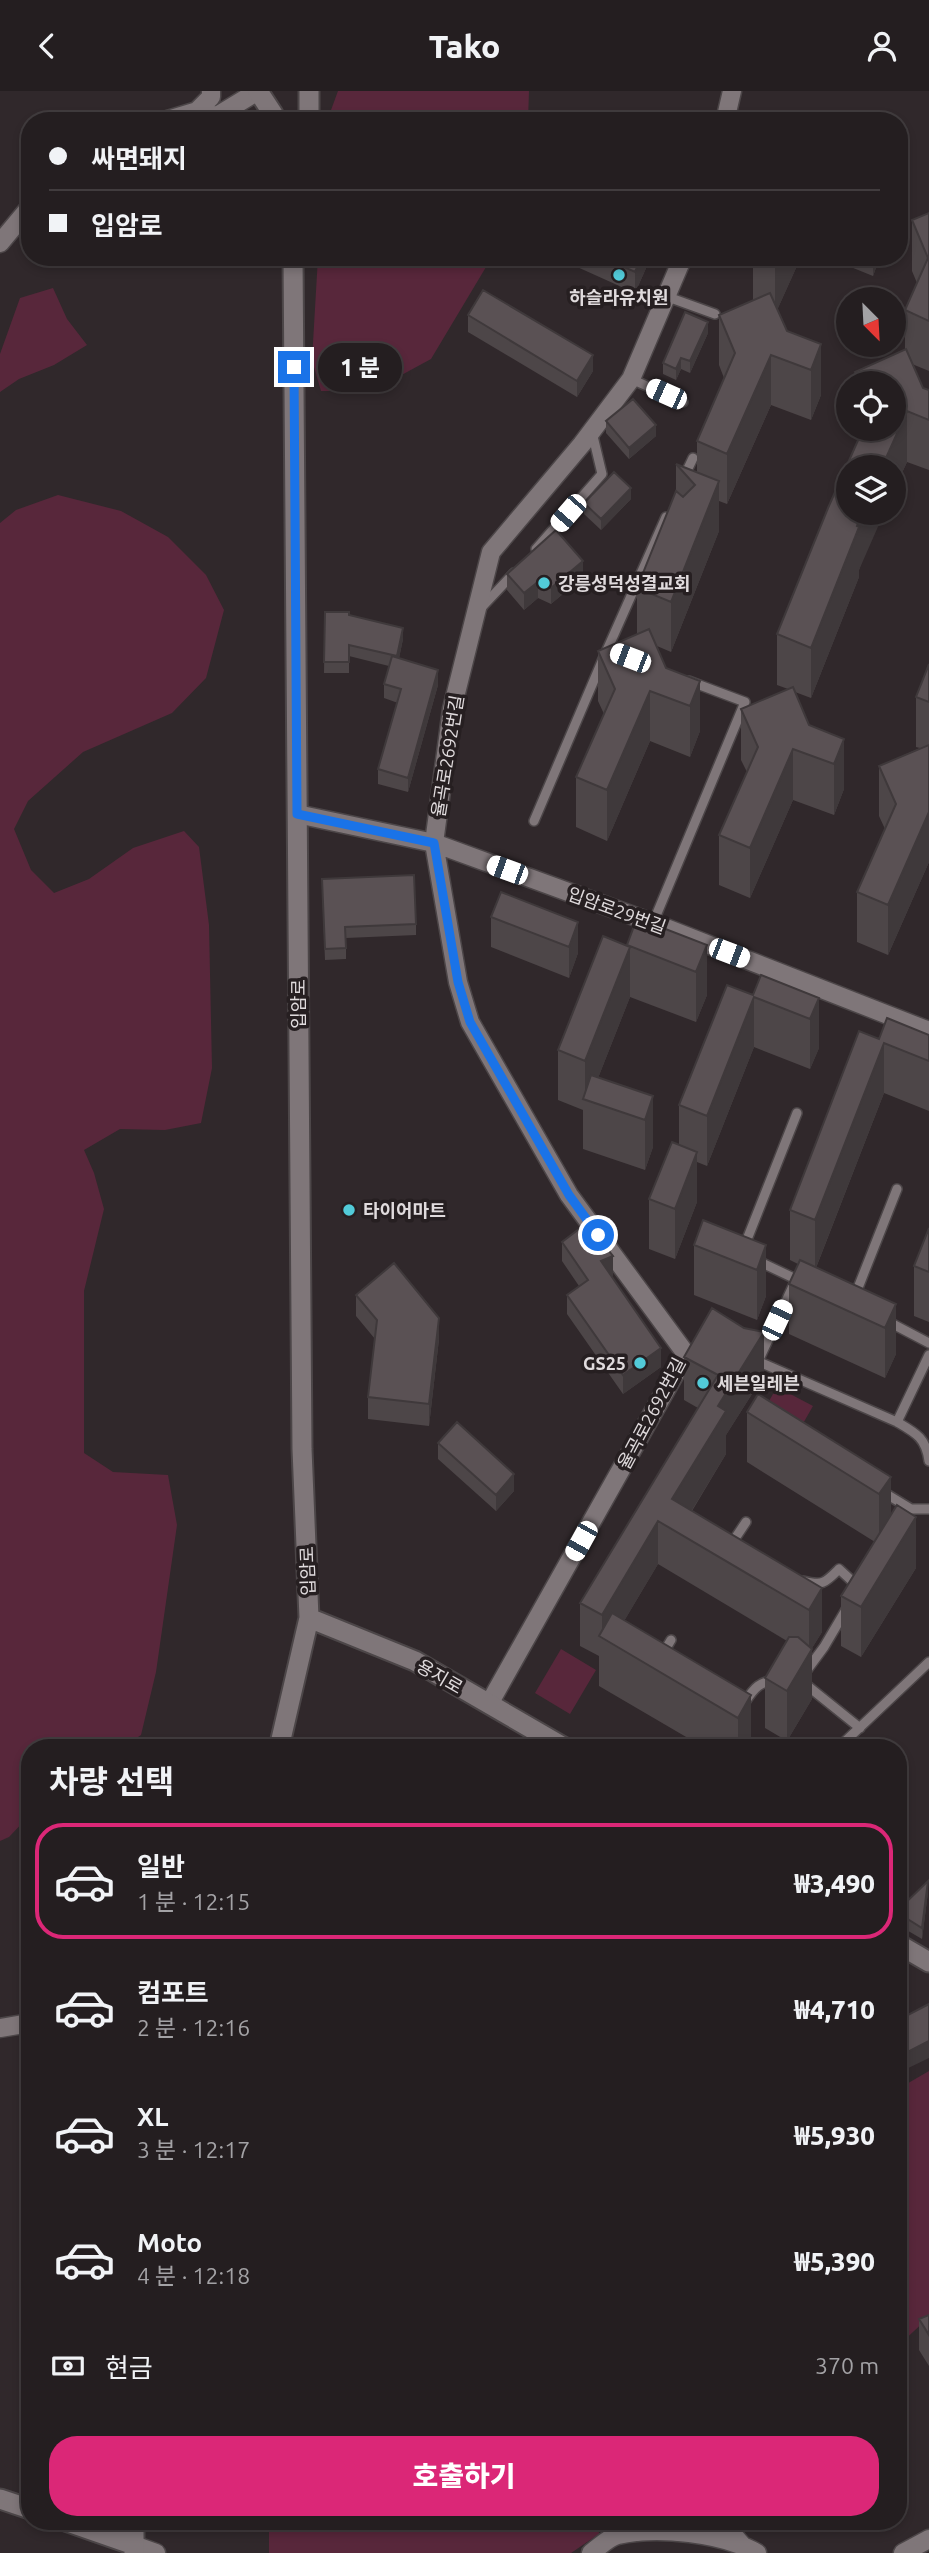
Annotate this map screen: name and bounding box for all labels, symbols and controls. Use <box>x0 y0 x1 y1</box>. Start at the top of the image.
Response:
icon: back <box>28 27 66 65</box>
icon: person <box>863 27 901 65</box>
text: Tako <box>429 28 500 64</box>
text: 싸면돼지 <box>91 144 187 173</box>
text: 입암로 <box>91 211 163 240</box>
marker: 하슬라유치원 <box>611 267 627 283</box>
place label: 하슬라유치원 <box>569 287 669 307</box>
north arrow <box>836 287 906 357</box>
map controls <box>836 287 906 525</box>
callout: 1 분 <box>318 343 402 391</box>
route end <box>278 351 310 383</box>
text: 1 분 <box>340 355 380 380</box>
button: locate <box>836 371 906 441</box>
car <box>643 376 690 412</box>
button: layers <box>836 455 906 525</box>
car <box>547 490 590 536</box>
place label: 강릉성덕성결교회 <box>558 573 690 593</box>
marker: 강릉성덕성결교회 <box>536 575 552 591</box>
car <box>607 641 654 675</box>
street label: 율곡로2692번길 <box>427 693 467 819</box>
car <box>484 853 531 887</box>
street label: 입암로29번길 <box>565 883 669 937</box>
car <box>706 936 753 970</box>
street label: 입암로 <box>288 979 308 1029</box>
place label: 타이어마트 <box>363 1200 446 1220</box>
marker: 타이어마트 <box>341 1202 357 1218</box>
route start <box>582 1219 614 1251</box>
car <box>759 1297 796 1343</box>
place label: GS25 <box>583 1353 626 1373</box>
street label: 율곡로2692번길 <box>613 1354 689 1472</box>
marker: GS25 <box>632 1355 648 1371</box>
place label: 세븐일레븐 <box>717 1373 800 1393</box>
marker: 세븐일레븐 <box>695 1375 711 1391</box>
car <box>562 1518 601 1564</box>
street label: 입암로 <box>296 1546 318 1596</box>
street label: 용지로 <box>413 1655 467 1697</box>
text: 차량 선택 <box>49 1763 174 1799</box>
icon: car <box>53 1850 116 1913</box>
text: 일반 <box>137 1852 185 1881</box>
text: ₩3,490 <box>794 1869 875 1898</box>
text: 1 분 · 12:15 <box>137 1889 250 1914</box>
icon: car <box>53 1976 116 2039</box>
text: 컴포트 <box>137 1978 209 2007</box>
text: ₩4,710 <box>794 1995 875 2024</box>
text: 2 분 · 12:16 <box>137 2015 250 2040</box>
icon: car <box>53 2102 116 2165</box>
text: XL <box>137 2102 168 2131</box>
text: ₩5,930 <box>794 2121 875 2150</box>
text: 3 분 · 12:17 <box>137 2137 250 2162</box>
icon: car <box>53 2228 116 2291</box>
text: Moto <box>137 2228 202 2257</box>
text: ₩5,390 <box>794 2247 875 2276</box>
text: 4 분 · 12:18 <box>137 2263 250 2288</box>
icon: cash <box>49 2347 87 2385</box>
text: 현금 <box>105 2353 153 2382</box>
text: 370 m <box>815 2353 879 2378</box>
button: 호출하기 <box>49 2436 879 2516</box>

